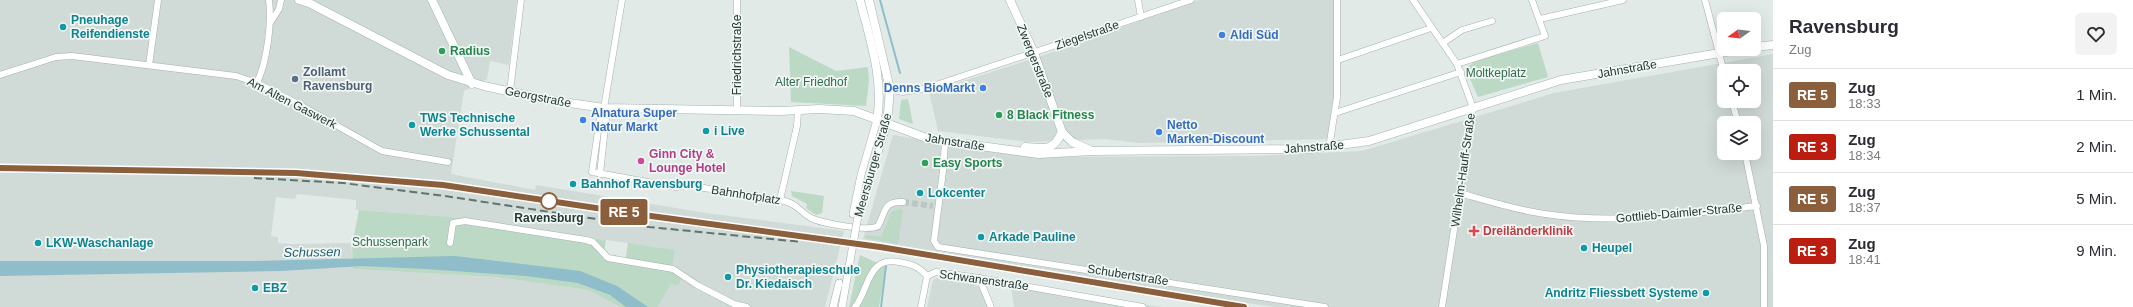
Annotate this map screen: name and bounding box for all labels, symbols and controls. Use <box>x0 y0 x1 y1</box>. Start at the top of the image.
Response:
north arrow <box>1717 12 1761 56</box>
map controls <box>1717 12 1761 160</box>
place label: Pneuhage Reifendienste <box>71 13 150 41</box>
button: heart <box>2075 13 2117 55</box>
street label: Friedrichstraße <box>730 14 744 95</box>
text: Ravensburg <box>1789 16 1899 37</box>
street label: Ziegelstraße <box>1053 17 1121 52</box>
marker: Pneuhage Reifendienste <box>58 22 68 32</box>
street label: Zwergerstraße <box>1014 22 1056 100</box>
place label: Aldi Süd <box>1230 28 1279 42</box>
marker: Aldi Süd <box>1217 30 1227 40</box>
text: Zug <box>1789 42 1811 57</box>
place label: Radius <box>450 44 490 58</box>
marker: Radius <box>437 46 447 56</box>
street label: Jahnstraße <box>1596 57 1658 81</box>
button: locate <box>1717 64 1761 108</box>
place label: Zollamt Ravensburg <box>303 65 372 93</box>
park label: Moltkeplatz <box>1466 66 1526 80</box>
street label: Am Alten Gaswerk <box>245 74 340 132</box>
marker: Zollamt Ravensburg <box>290 74 300 84</box>
park label: Alter Friedhof <box>775 75 848 89</box>
text: Zug <box>1848 79 1876 96</box>
place label: Denns BioMarkt <box>884 81 975 95</box>
marker: Denns BioMarkt <box>978 83 988 93</box>
street label: Georgstraße <box>504 84 573 110</box>
text: 1 Min. <box>2076 86 2117 103</box>
text: RE 5 <box>1797 87 1828 103</box>
text: 18:33 <box>1848 96 1881 111</box>
place label: Alnatura Super Natur Markt <box>591 106 677 134</box>
place label: 8 Black Fitness <box>1007 108 1095 122</box>
marker: 8 Black Fitness <box>994 110 1004 120</box>
place label: TWS Technische Werke Schussental <box>420 111 530 139</box>
street label: Meersburger Straße <box>851 111 895 219</box>
street label: Wilhelm-Hauff-Straße <box>1448 112 1478 228</box>
marker: Alnatura Super Natur Markt <box>578 115 588 125</box>
button: layers <box>1717 116 1761 160</box>
place label: Netto Marken-Discount <box>1167 118 1264 146</box>
marker: TWS Technische Werke Schussental <box>407 120 417 130</box>
place label: i Live <box>714 124 745 138</box>
marker: i Live <box>701 126 711 136</box>
marker: Netto Marken-Discount <box>1154 127 1164 137</box>
street label: Jahnstraße <box>924 130 986 154</box>
text: Zug <box>1848 131 1876 148</box>
street label: Jahnstraße <box>1284 138 1345 156</box>
text: 2 Min. <box>2076 138 2117 155</box>
text: RE 3 <box>1797 139 1828 155</box>
place label: Ginn City & Lounge Hotel <box>649 147 726 175</box>
text: 18:34 <box>1848 148 1881 163</box>
marker: Ginn City & Lounge Hotel <box>636 156 646 166</box>
place label: Easy Sports <box>933 156 1003 170</box>
marker: Easy Sports <box>920 158 930 168</box>
place label: Bahnhof Ravensburg <box>581 177 702 191</box>
marker: Bahnhof Ravensburg <box>568 179 578 189</box>
street label: Bahnhofplatz <box>710 183 782 207</box>
text: Zug <box>1848 183 1876 200</box>
place label: Lokcenter <box>928 186 986 200</box>
marker: Lokcenter <box>915 188 925 198</box>
text: 5 Min. <box>2076 190 2117 207</box>
text: RE 5 <box>1797 191 1828 207</box>
marker: Ravensburg <box>540 192 558 210</box>
line badge: RE 5 <box>596 199 652 225</box>
street label: Gottlieb-Daimler-Straße <box>1615 200 1743 225</box>
text: 18:37 <box>1848 200 1881 215</box>
text: RE 5 <box>608 204 640 220</box>
place label: Ravensburg <box>514 211 584 225</box>
place label: Dreiländerklinik <box>1483 224 1573 238</box>
marker: Dreiländerklinik <box>1468 225 1480 237</box>
place label: Arkade Pauline <box>989 230 1076 244</box>
marker: Arkade Pauline <box>976 232 986 242</box>
park label: Schussenpark <box>352 235 429 249</box>
text: Zug <box>1848 235 1876 252</box>
place label: LKW-Waschanlage <box>46 236 154 250</box>
marker: LKW-Waschanlage <box>33 238 43 248</box>
place label: Heupel <box>1592 241 1632 255</box>
text: 9 Min. <box>2076 242 2117 259</box>
marker: Heupel <box>1579 243 1589 253</box>
text: RE 3 <box>1797 243 1828 259</box>
water label: Schussen <box>283 244 341 260</box>
text: 18:41 <box>1848 252 1881 267</box>
street label: Schubertstraße <box>1086 262 1170 288</box>
place label: Physiotherapieschule Dr. Kiedaisch <box>736 263 860 291</box>
street label: Schwanenstraße <box>938 267 1030 293</box>
marker: Physiotherapieschule Dr. Kiedaisch <box>723 272 733 282</box>
place label: EBZ <box>263 281 287 295</box>
marker: EBZ <box>250 283 260 293</box>
place label: Andritz Fliessbett Systeme <box>1545 286 1698 300</box>
marker: Andritz Fliessbett Systeme <box>1701 288 1711 298</box>

